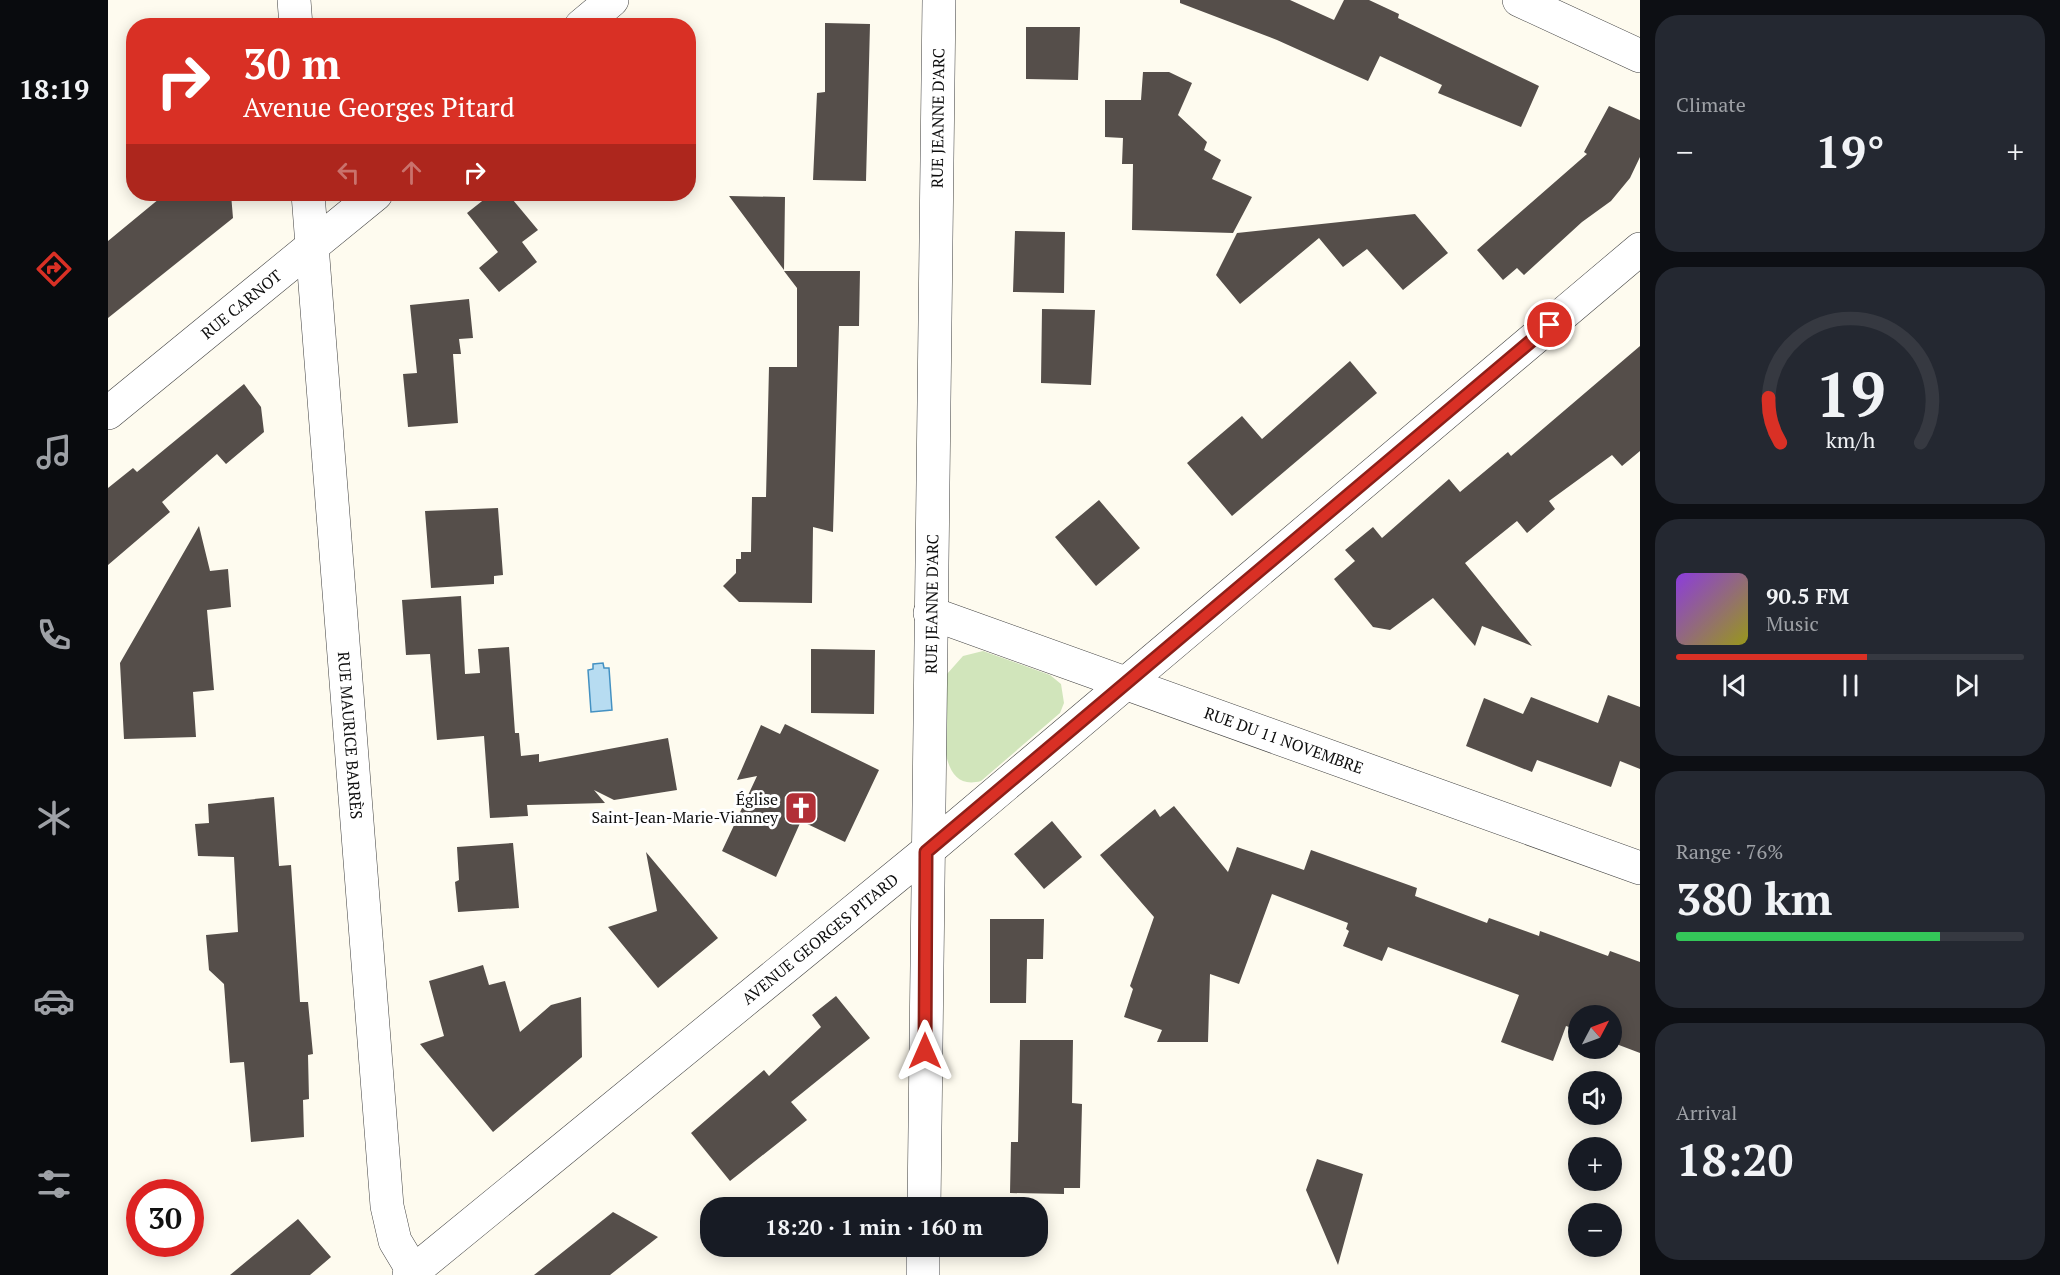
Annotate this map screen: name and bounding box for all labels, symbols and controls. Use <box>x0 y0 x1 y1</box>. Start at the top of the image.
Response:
text: 30 m <box>243 35 341 91</box>
icon: right <box>144 42 222 120</box>
street label: RUE JEANNE D'ARC <box>926 48 949 188</box>
text: 18:19 <box>19 71 89 107</box>
text: Avenue Georges Pitard <box>243 89 515 125</box>
text: Climate <box>1676 91 1746 118</box>
text: 19° <box>1815 121 1885 181</box>
text: − <box>1676 130 1694 173</box>
text: + <box>2006 130 2024 173</box>
icon: left <box>332 156 365 189</box>
icon: ahead <box>395 156 428 189</box>
icon: right <box>458 156 491 189</box>
icon: directions <box>33 248 75 290</box>
street label: RUE CARNOT <box>196 264 286 344</box>
pin <box>1524 299 1575 350</box>
icon: arrive <box>1533 308 1566 341</box>
text: 19 <box>1815 352 1885 435</box>
text: km/h <box>1825 426 1875 454</box>
icon: music <box>33 431 75 473</box>
street label: RUE JEANNE D'ARC <box>920 534 943 674</box>
text: 90.5 FM <box>1766 581 1849 610</box>
text: Music <box>1766 610 1819 637</box>
icon: phone <box>33 614 75 656</box>
street label: RUE MAURICE BARRÈS <box>333 651 368 820</box>
icon: previous <box>1718 669 1751 702</box>
icon: pause <box>1834 669 1867 702</box>
icon: next <box>1950 669 1983 702</box>
street label: RUE DU 11 NOVEMBRE <box>1201 701 1366 779</box>
place label: Église Saint-Jean-Marie-Vianney <box>591 788 779 828</box>
church icon: Église Saint-Jean-Marie-Vianney <box>783 790 819 826</box>
icon: climate <box>33 797 75 839</box>
text: Range · 76% <box>1676 838 1783 865</box>
street label: AVENUE GEORGES PITARD <box>737 868 903 1009</box>
text: 380 km <box>1676 868 1832 928</box>
icon: car <box>33 980 75 1022</box>
north arrow <box>1568 1005 1622 1059</box>
map controls <box>1568 1005 1622 1257</box>
position arrow <box>893 1019 957 1083</box>
button: sound <box>1568 1071 1622 1125</box>
text: Arrival <box>1676 1099 1737 1126</box>
text: 18:20 <box>1676 1129 1793 1189</box>
button: + <box>1568 1137 1622 1191</box>
icon: filters <box>33 1163 75 1205</box>
speed limit sign: 30 <box>126 1179 204 1257</box>
button: − <box>1568 1203 1622 1257</box>
text: 18:20 · 1 min · 160 m <box>765 1212 983 1241</box>

